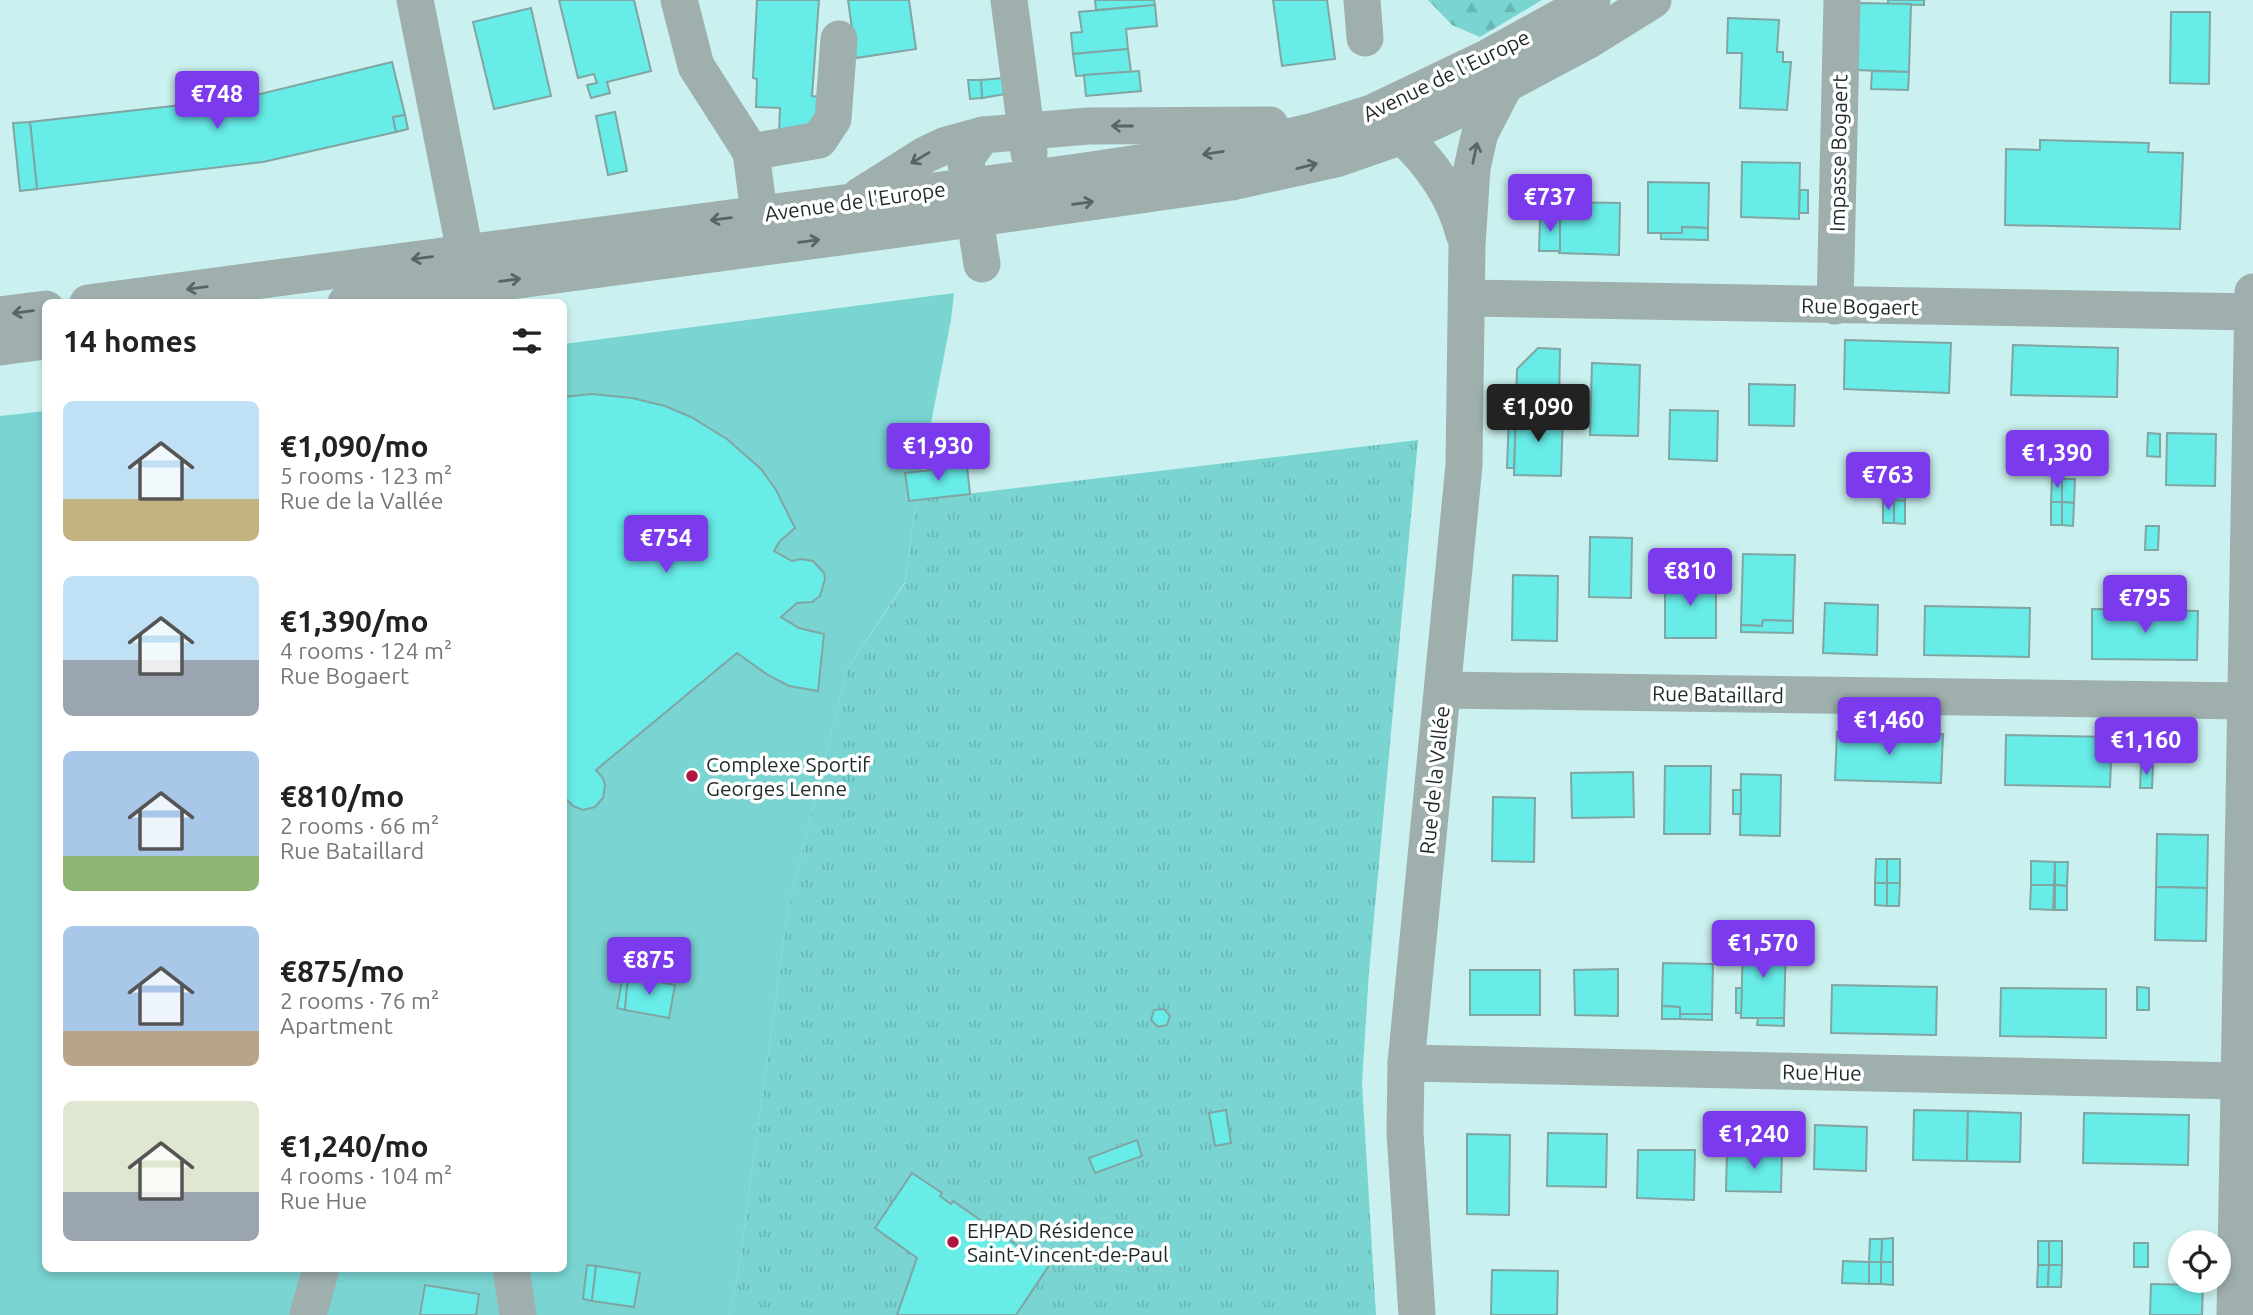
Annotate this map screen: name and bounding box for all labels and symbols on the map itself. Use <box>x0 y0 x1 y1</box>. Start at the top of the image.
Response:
street label: Avenue de l'Europe <box>1359 24 1533 126</box>
pin: €748 <box>176 72 258 131</box>
street label: Impasse Bogaert <box>1825 74 1851 232</box>
one-way arrow <box>1111 120 1134 133</box>
one-way arrow <box>1469 142 1483 165</box>
one-way arrow <box>1202 147 1225 160</box>
one-way arrow <box>910 152 930 166</box>
one-way arrow <box>1295 159 1318 172</box>
pin: €737 <box>1509 174 1591 234</box>
street label: Avenue de l'Europe <box>763 176 947 226</box>
one-way arrow <box>1071 197 1094 210</box>
one-way arrow <box>710 213 733 226</box>
one-way arrow <box>797 234 820 247</box>
one-way arrow <box>411 251 434 264</box>
one-way arrow <box>499 274 521 287</box>
one-way arrow <box>186 282 209 295</box>
street label: Rue Bogaert <box>1801 293 1919 319</box>
one-way arrow <box>12 305 35 318</box>
pin: €1,090 <box>1481 384 1595 444</box>
pin: €1,930 <box>881 424 995 483</box>
pin: €1,390 <box>2000 430 2114 490</box>
pin: €763 <box>1847 452 1929 512</box>
pin: €754 <box>625 516 707 575</box>
pin: €810 <box>1649 548 1731 608</box>
pin: €795 <box>2104 576 2186 635</box>
street label: Rue Bataillard <box>1652 681 1784 707</box>
pin: €1,460 <box>1832 698 1946 757</box>
street label: Rue de la Vallée <box>1414 705 1454 855</box>
pin: €1,160 <box>2089 718 2203 777</box>
place label: Complexe Sportif Georges Lenne <box>706 752 871 800</box>
marker: Complexe Sportif Georges Lenne <box>684 768 700 784</box>
pin: €1,570 <box>1706 920 1820 980</box>
pin: €875 <box>608 937 690 997</box>
street label: Rue Hue <box>1782 1059 1862 1085</box>
pin: €1,240 <box>1697 1112 1811 1171</box>
place label: EHPAD Résidence Saint-Vincent-de-Paul <box>967 1218 1168 1266</box>
marker: EHPAD Résidence Saint-Vincent-de-Paul <box>945 1234 961 1250</box>

